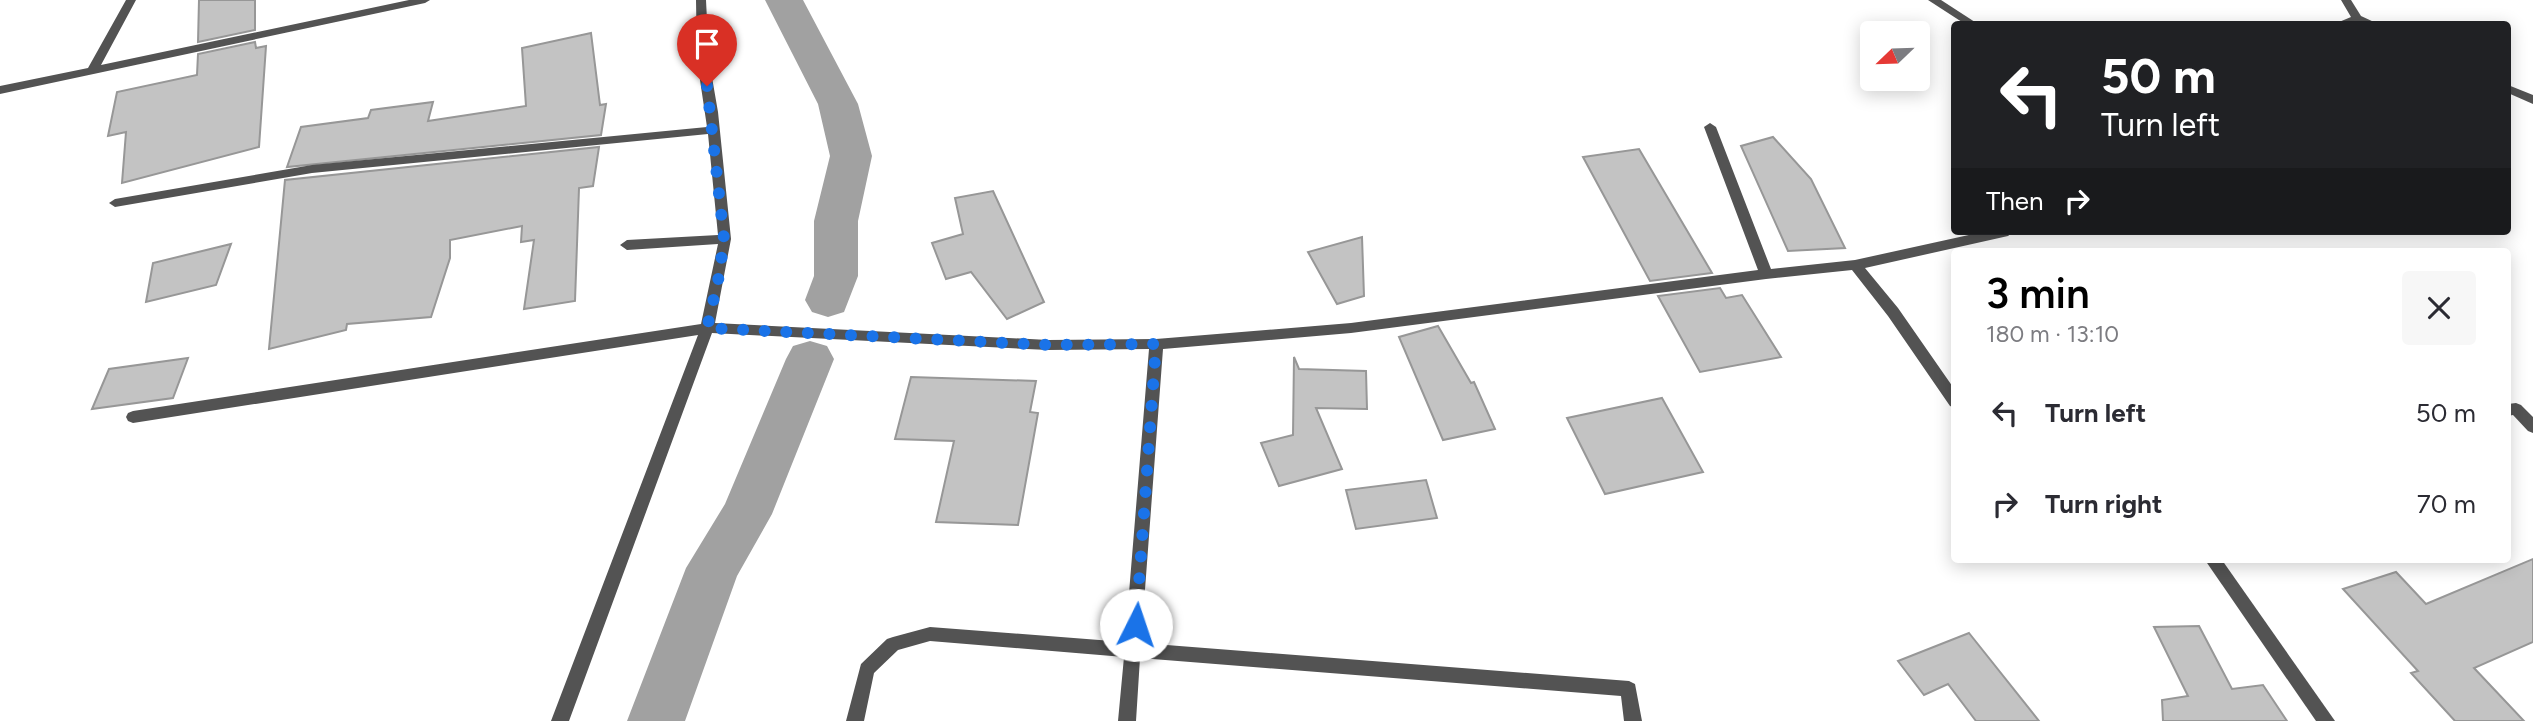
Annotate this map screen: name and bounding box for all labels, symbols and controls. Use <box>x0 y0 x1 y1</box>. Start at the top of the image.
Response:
pin <box>677 14 737 86</box>
north arrow <box>1860 21 1930 91</box>
map controls <box>1860 21 1930 91</box>
icon: arrive <box>688 25 726 63</box>
text: 50 m <box>2101 46 2216 105</box>
icon: left <box>1986 49 2077 140</box>
text: Turn left <box>2101 106 2220 144</box>
icon: right <box>2058 182 2096 220</box>
text: Then <box>1986 185 2044 217</box>
text: 3 min <box>1986 268 2090 319</box>
button: close <box>2402 271 2476 345</box>
text: 180 m · 13:10 <box>1986 320 2119 348</box>
icon: left <box>1986 394 2024 432</box>
text: Turn left <box>2045 397 2146 429</box>
text: 50 m <box>2416 397 2476 429</box>
icon: right <box>1986 485 2024 523</box>
text: Turn right <box>2045 488 2162 520</box>
text: 70 m <box>2417 488 2476 520</box>
position arrow <box>1099 588 1173 662</box>

